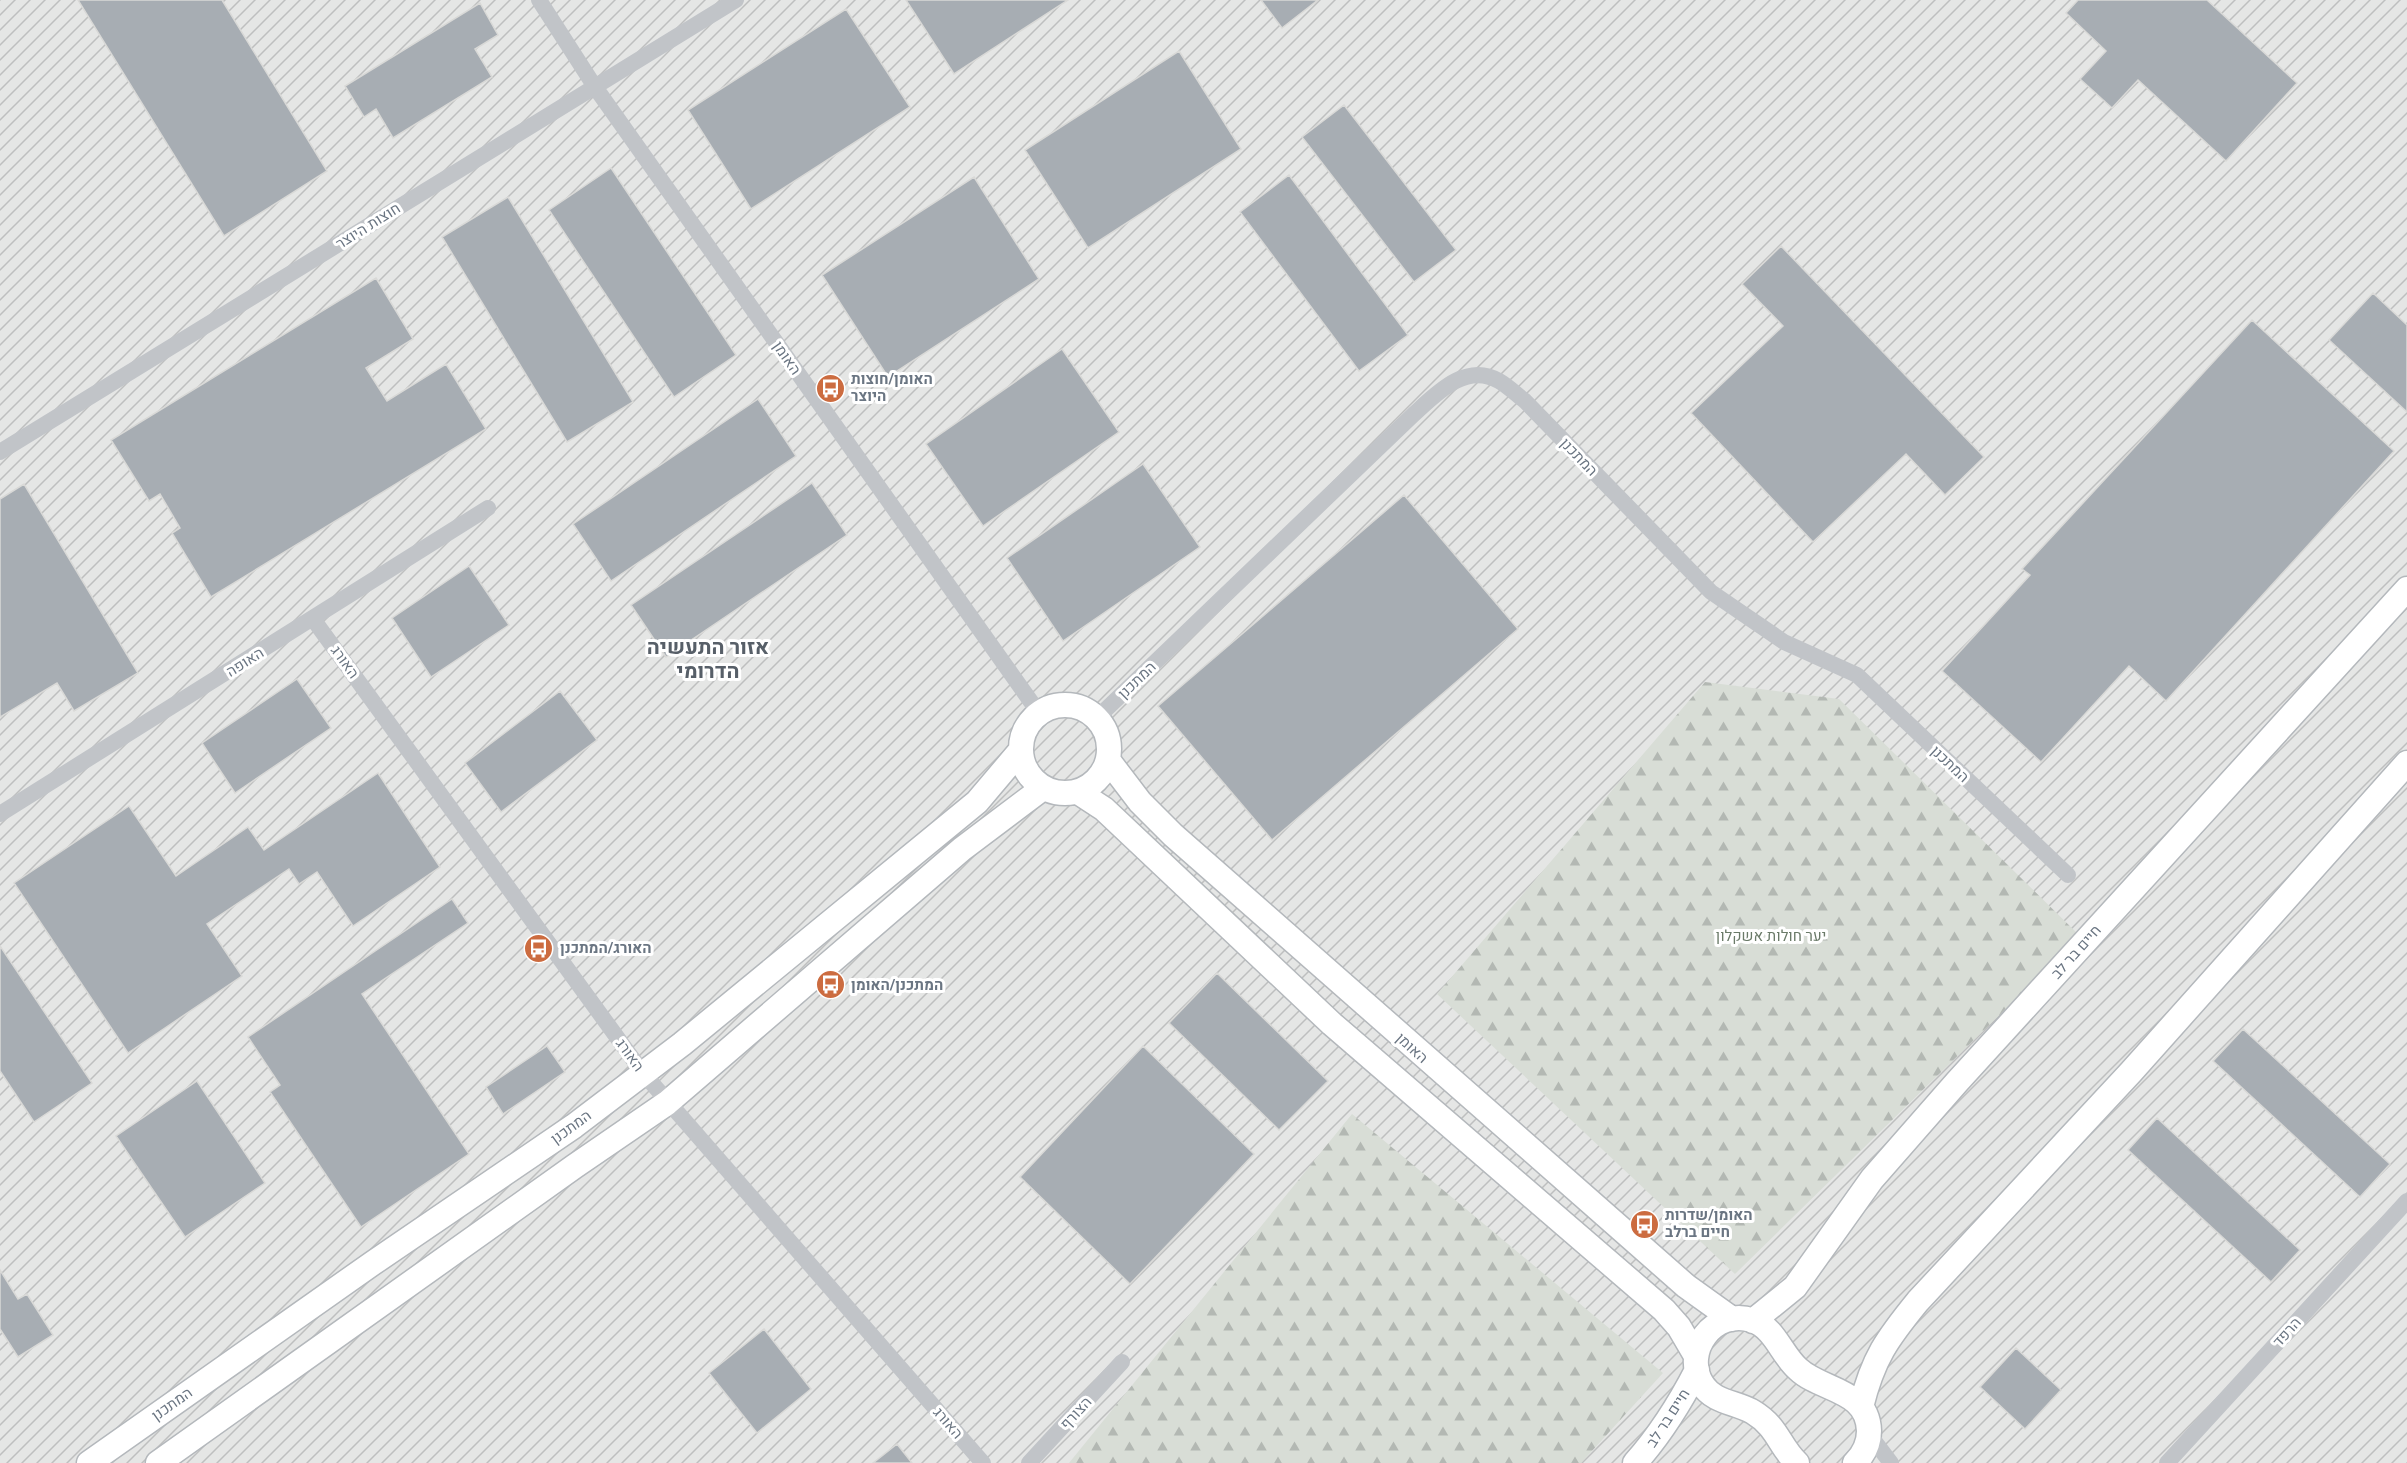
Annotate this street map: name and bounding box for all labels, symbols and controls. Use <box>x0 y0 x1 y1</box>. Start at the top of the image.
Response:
street label: חוצות היוצר <box>332 199 404 253</box>
street label: האומן <box>769 338 805 378</box>
place label: האומן/חוצות היוצר <box>851 370 933 405</box>
bus stop icon: האומן/חוצות היוצר <box>814 372 846 404</box>
street label: המתכנן <box>1557 434 1601 480</box>
district label: אזור התעשיה הדרומי <box>647 635 769 683</box>
street label: האורג <box>327 642 363 682</box>
street label: האופה <box>223 643 267 681</box>
street label: המתכנן <box>1114 658 1160 702</box>
street label: המתכנן <box>1927 742 1973 786</box>
street label: חיים בר לב <box>2047 921 2105 983</box>
park label: יער חולות אשקלון <box>1716 927 1826 945</box>
bus stop icon: האורג/המתכנן <box>523 932 555 964</box>
place label: האורג/המתכנן <box>560 939 652 957</box>
bus stop icon: המתכנן/האומן <box>814 969 846 1001</box>
place label: המתכנן/האומן <box>851 976 943 994</box>
street label: האומן <box>1392 1029 1432 1067</box>
street label: האורג <box>612 1035 648 1075</box>
street label: המתכנן <box>547 1106 595 1148</box>
place label: האומן/שדרות חיים ברלב <box>1665 1206 1753 1241</box>
bus stop icon: האומן/שדרות חיים ברלב <box>1628 1208 1660 1240</box>
street label: הרפד <box>2269 1314 2305 1350</box>
street label: המתכנן <box>148 1384 196 1424</box>
street label: חיים בר לב <box>1642 1385 1694 1451</box>
street label: הצורף <box>1057 1393 1095 1433</box>
street label: האורג <box>929 1403 967 1443</box>

